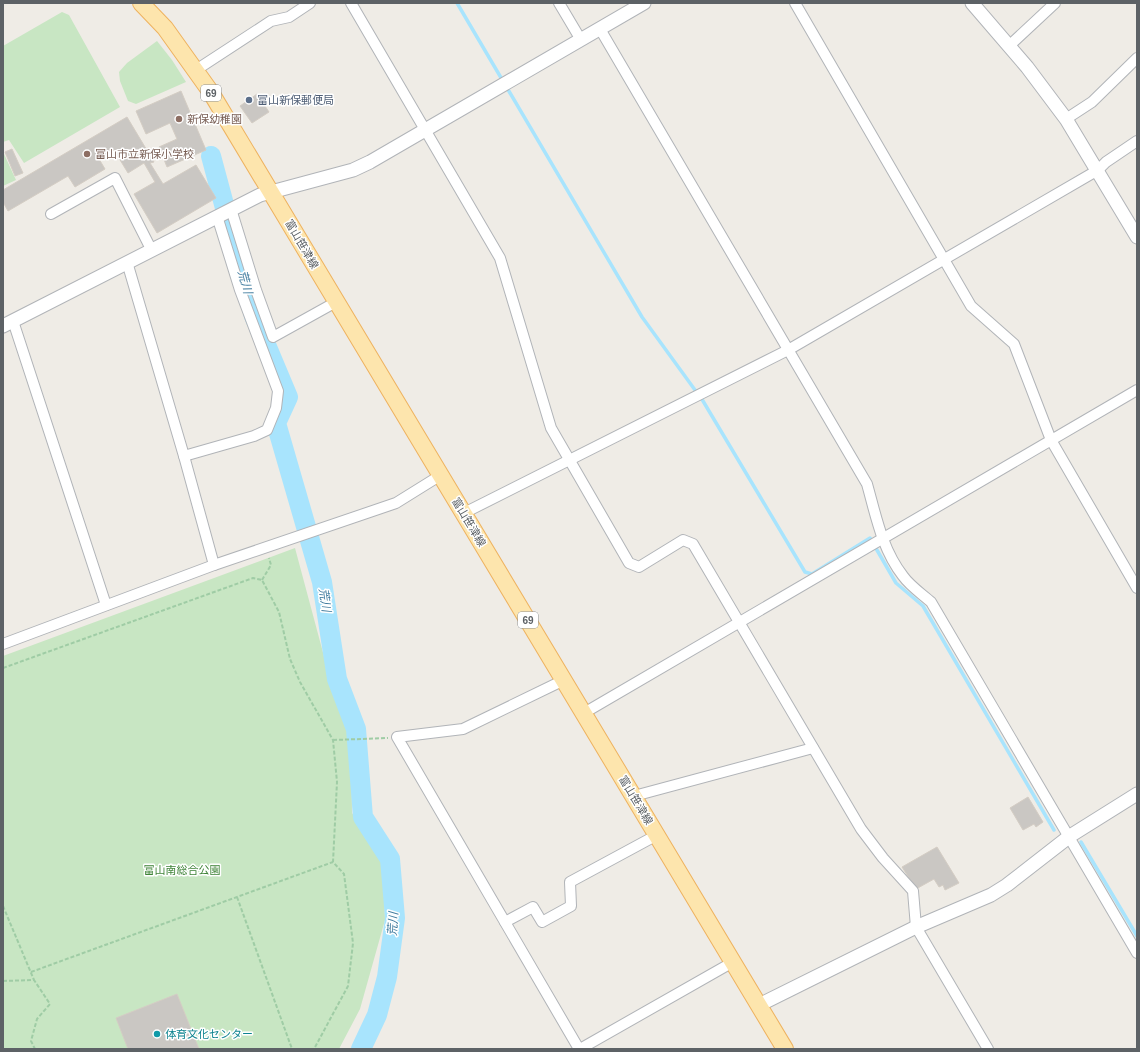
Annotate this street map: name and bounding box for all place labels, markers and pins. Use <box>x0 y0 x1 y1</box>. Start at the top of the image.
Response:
place label: 富山新保郵便局 <box>257 94 334 106</box>
marker: 富山新保郵便局 <box>244 95 254 105</box>
place label: 新保幼稚園 <box>187 113 242 125</box>
marker: 新保幼稚園 <box>174 114 184 124</box>
place label: 富山市立新保小学校 <box>95 148 194 160</box>
marker: 富山市立新保小学校 <box>82 149 92 159</box>
place label: 体育文化センター <box>165 1028 253 1040</box>
marker: 体育文化センター <box>152 1029 162 1039</box>

